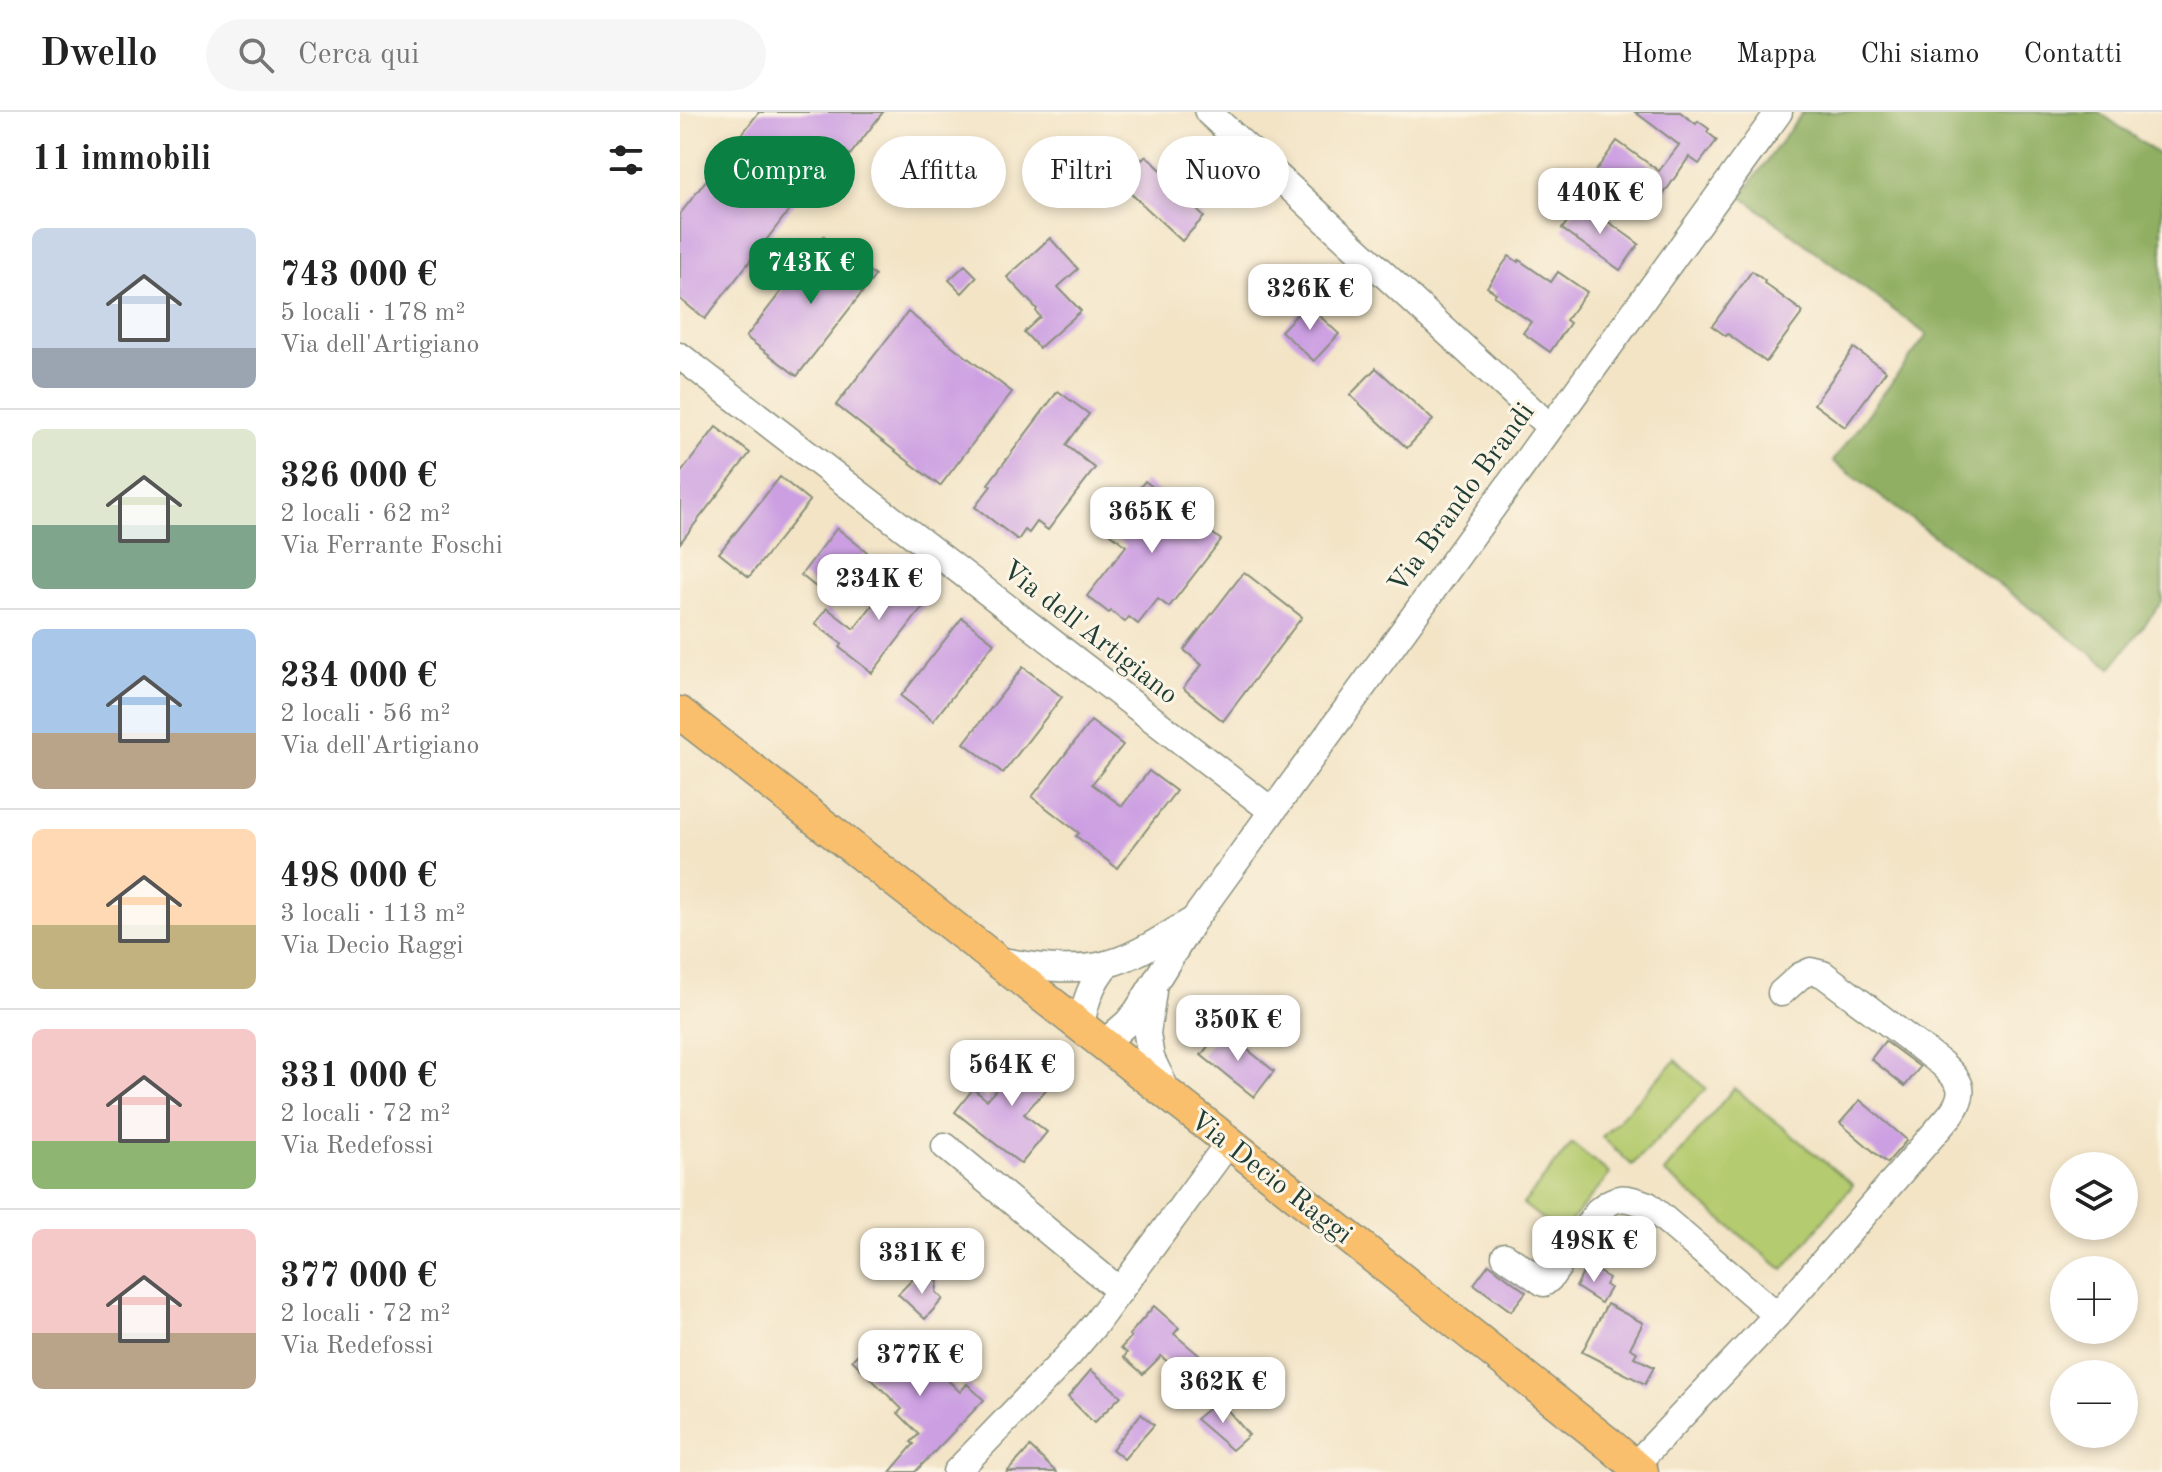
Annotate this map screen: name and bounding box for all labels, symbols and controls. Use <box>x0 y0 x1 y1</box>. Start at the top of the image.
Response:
search box <box>206 19 766 91</box>
icon: search <box>234 33 278 77</box>
text: Dwello <box>40 36 158 74</box>
text: Cerca qui <box>298 40 419 70</box>
text: Home <box>1621 41 1692 69</box>
text: Mappa <box>1736 41 1816 69</box>
text: Chi siamo <box>1860 41 1979 69</box>
text: Contatti <box>2023 41 2122 69</box>
chip: Compra <box>704 136 855 208</box>
chip: Affitta <box>871 136 1006 208</box>
chip: Filtri <box>1022 136 1141 208</box>
chip: Nuovo <box>1157 136 1289 208</box>
icon: filters <box>604 138 648 182</box>
text: 11 immobili <box>32 143 211 177</box>
pin: 440K € <box>1535 168 1665 236</box>
text: 440K € <box>1556 181 1644 207</box>
pin: 743K € <box>746 238 876 306</box>
text: 743K € <box>767 251 855 277</box>
text: 743 000 € <box>280 259 437 293</box>
icon: home <box>96 260 192 356</box>
pin: 326K € <box>1245 264 1375 332</box>
text: 326K € <box>1266 277 1354 303</box>
text: 5 locali · 178 m² <box>280 300 465 326</box>
text: Via dell'Artigiano <box>280 332 479 358</box>
street label: Via Brando Brandi <box>1384 398 1541 599</box>
text: 326 000 € <box>280 460 437 494</box>
icon: home <box>96 461 192 557</box>
pin: 365K € <box>1087 487 1217 555</box>
text: 365K € <box>1108 500 1196 526</box>
text: 2 locali · 62 m² <box>280 501 450 527</box>
text: Via Ferrante Foschi <box>280 533 503 559</box>
pin: 234K € <box>814 554 944 622</box>
street label: Via dell'Artigiano <box>996 556 1182 710</box>
text: 234K € <box>835 567 923 593</box>
text: 234 000 € <box>280 660 437 694</box>
icon: home <box>96 661 192 757</box>
text: 2 locali · 56 m² <box>280 701 450 727</box>
text: Via dell'Artigiano <box>280 733 479 759</box>
text: 498 000 € <box>280 860 437 894</box>
icon: home <box>96 861 192 957</box>
text: 3 locali · 113 m² <box>280 901 465 927</box>
text: Via Decio Raggi <box>280 933 463 959</box>
pin: 350K € <box>1173 995 1303 1063</box>
text: 350K € <box>1194 1008 1282 1034</box>
pin: 564K € <box>947 1040 1077 1108</box>
text: 564K € <box>968 1053 1056 1079</box>
text: 331 000 € <box>280 1060 437 1094</box>
icon: home <box>96 1061 192 1157</box>
text: 2 locali · 72 m² <box>280 1101 450 1127</box>
street label: Via Decio Raggi <box>1184 1107 1357 1250</box>
text: Via Redefossi <box>280 1133 433 1159</box>
map controls <box>2050 1152 2138 1448</box>
button: layers <box>2050 1152 2138 1240</box>
pin: 498K € <box>1529 1216 1659 1284</box>
pin: 331K € <box>857 1228 987 1296</box>
text: 498K € <box>1550 1229 1638 1255</box>
text: 331K € <box>878 1241 966 1267</box>
button: + <box>2050 1256 2138 1344</box>
text: 377 000 € <box>280 1260 437 1294</box>
icon: home <box>96 1261 192 1357</box>
text: 2 locali · 72 m² <box>280 1301 450 1327</box>
pin: 377K € <box>855 1330 985 1398</box>
text: Via Redefossi <box>280 1333 433 1359</box>
text: 377K € <box>876 1343 964 1369</box>
pin: 362K € <box>1158 1357 1288 1425</box>
button: − <box>2050 1360 2138 1448</box>
text: 362K € <box>1179 1370 1267 1396</box>

